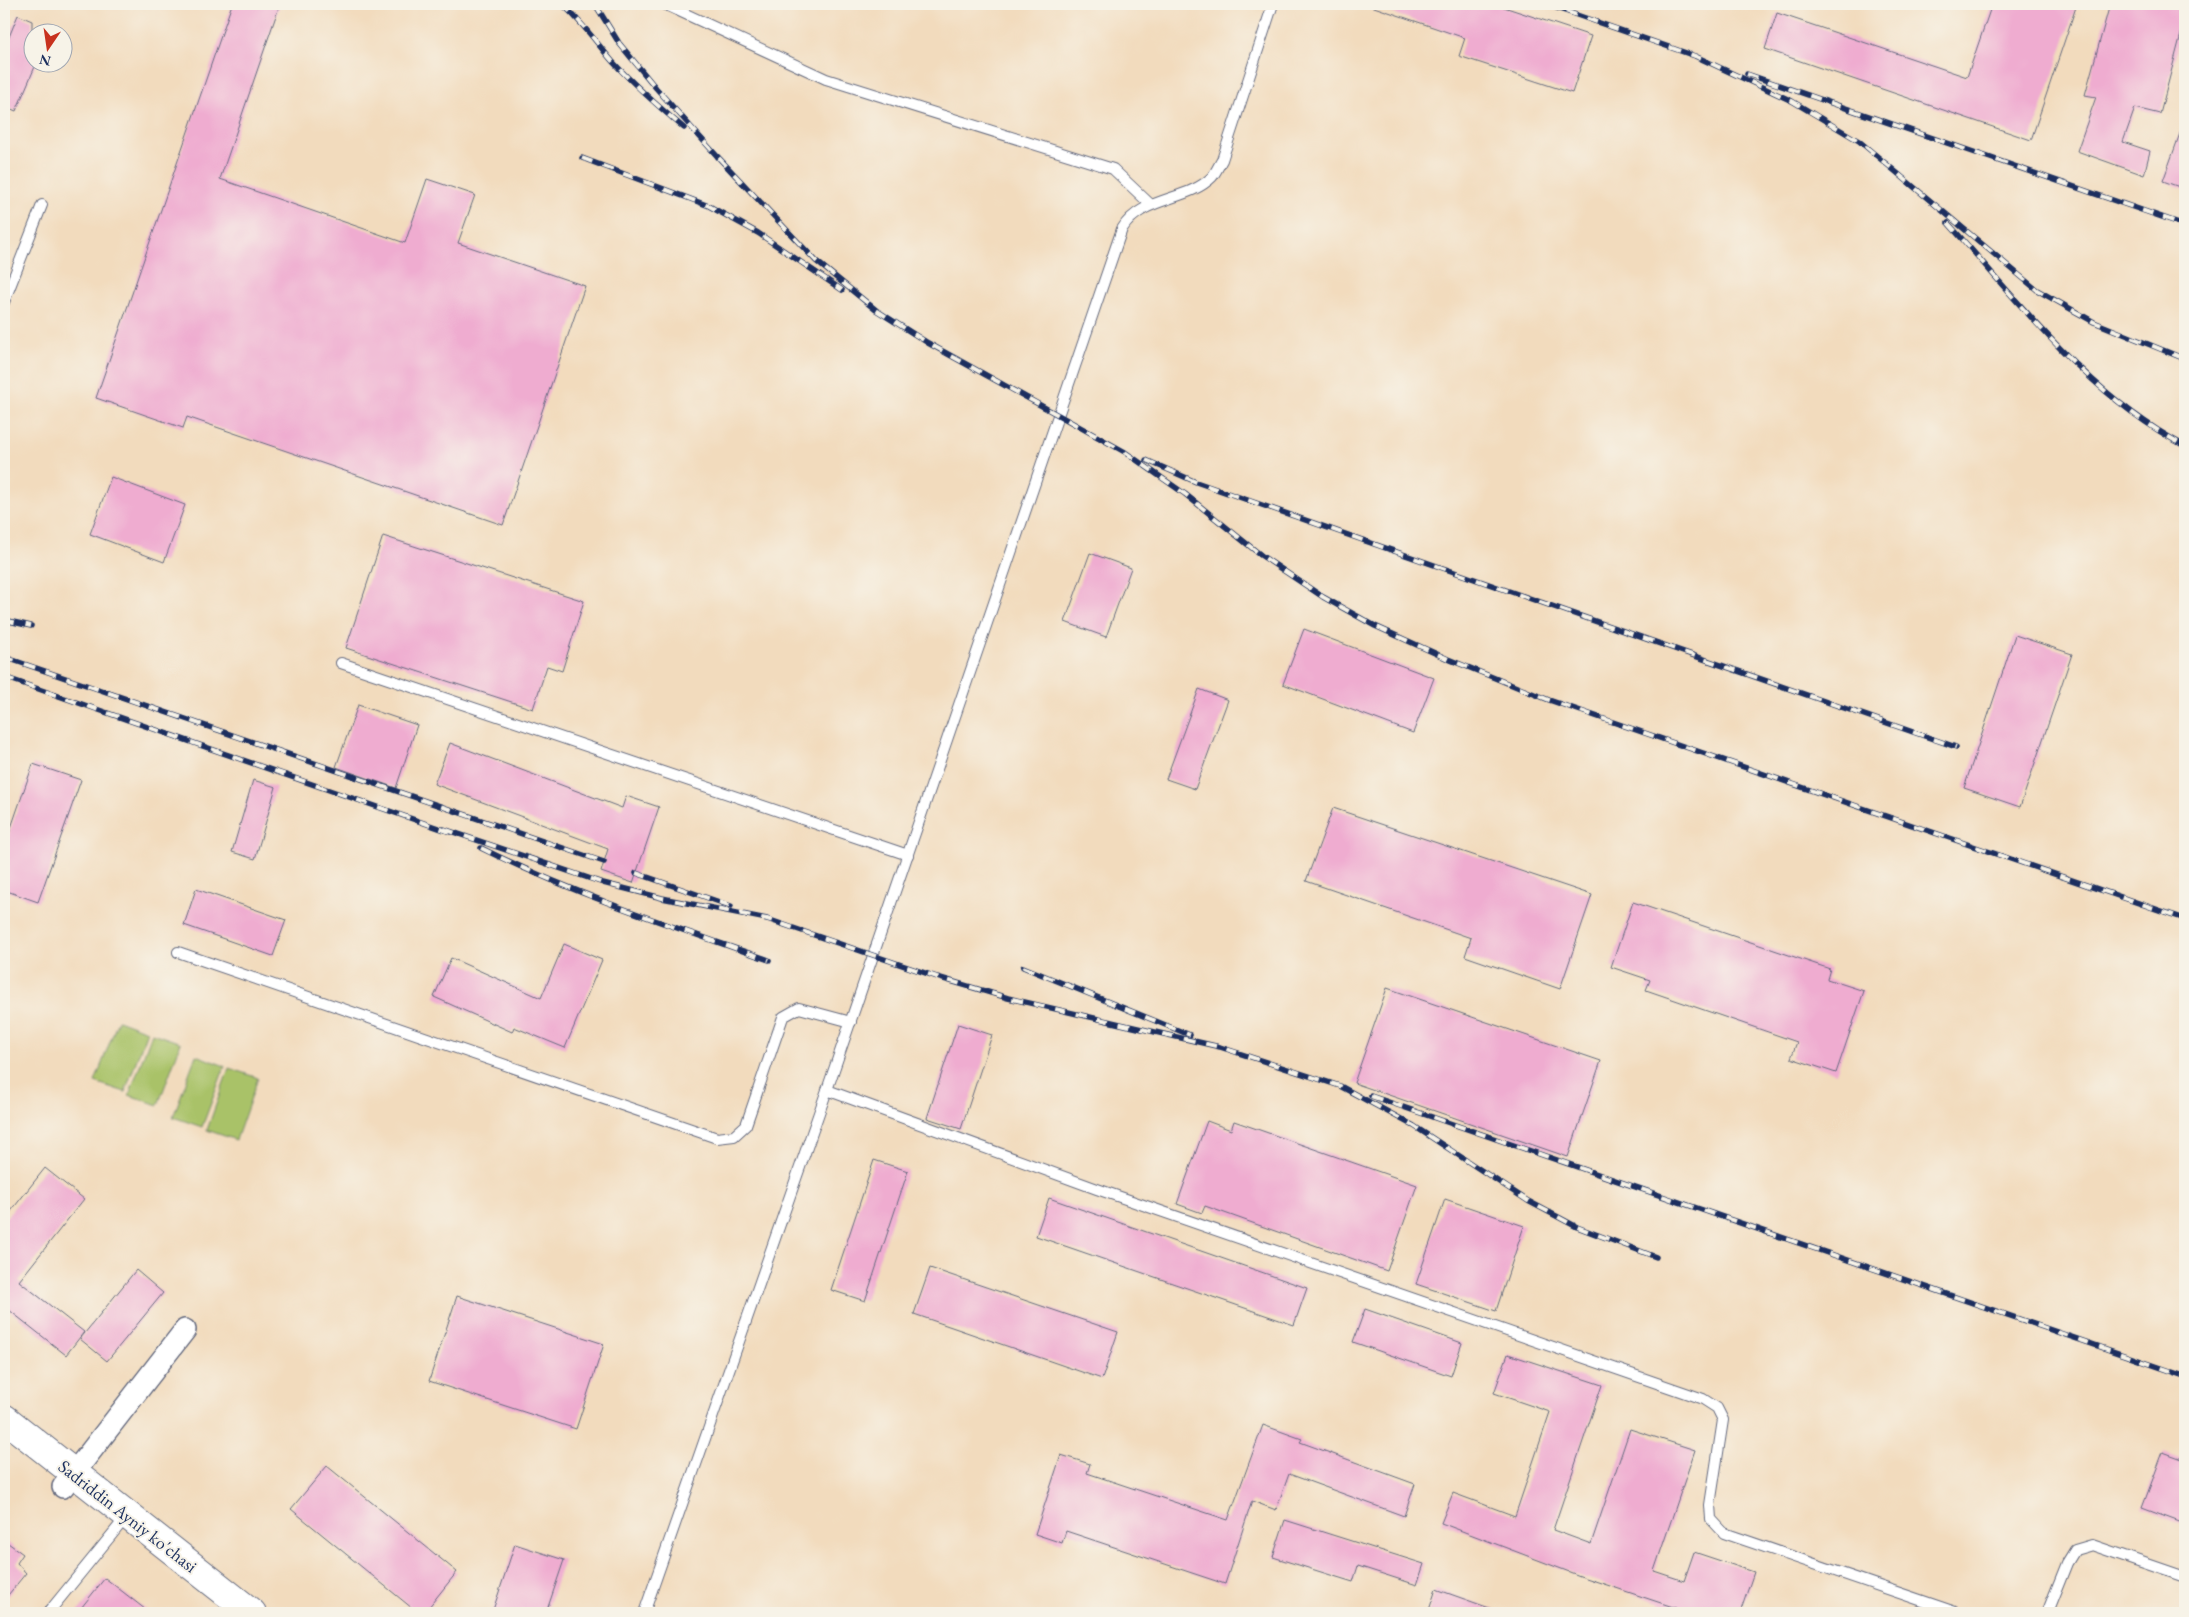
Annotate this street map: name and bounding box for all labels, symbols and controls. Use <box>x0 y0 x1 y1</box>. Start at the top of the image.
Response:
north arrow <box>22 22 72 72</box>
text: N <box>37 50 53 71</box>
street label: Sadriddin Ayniy ko'chasi <box>54 1455 203 1578</box>

